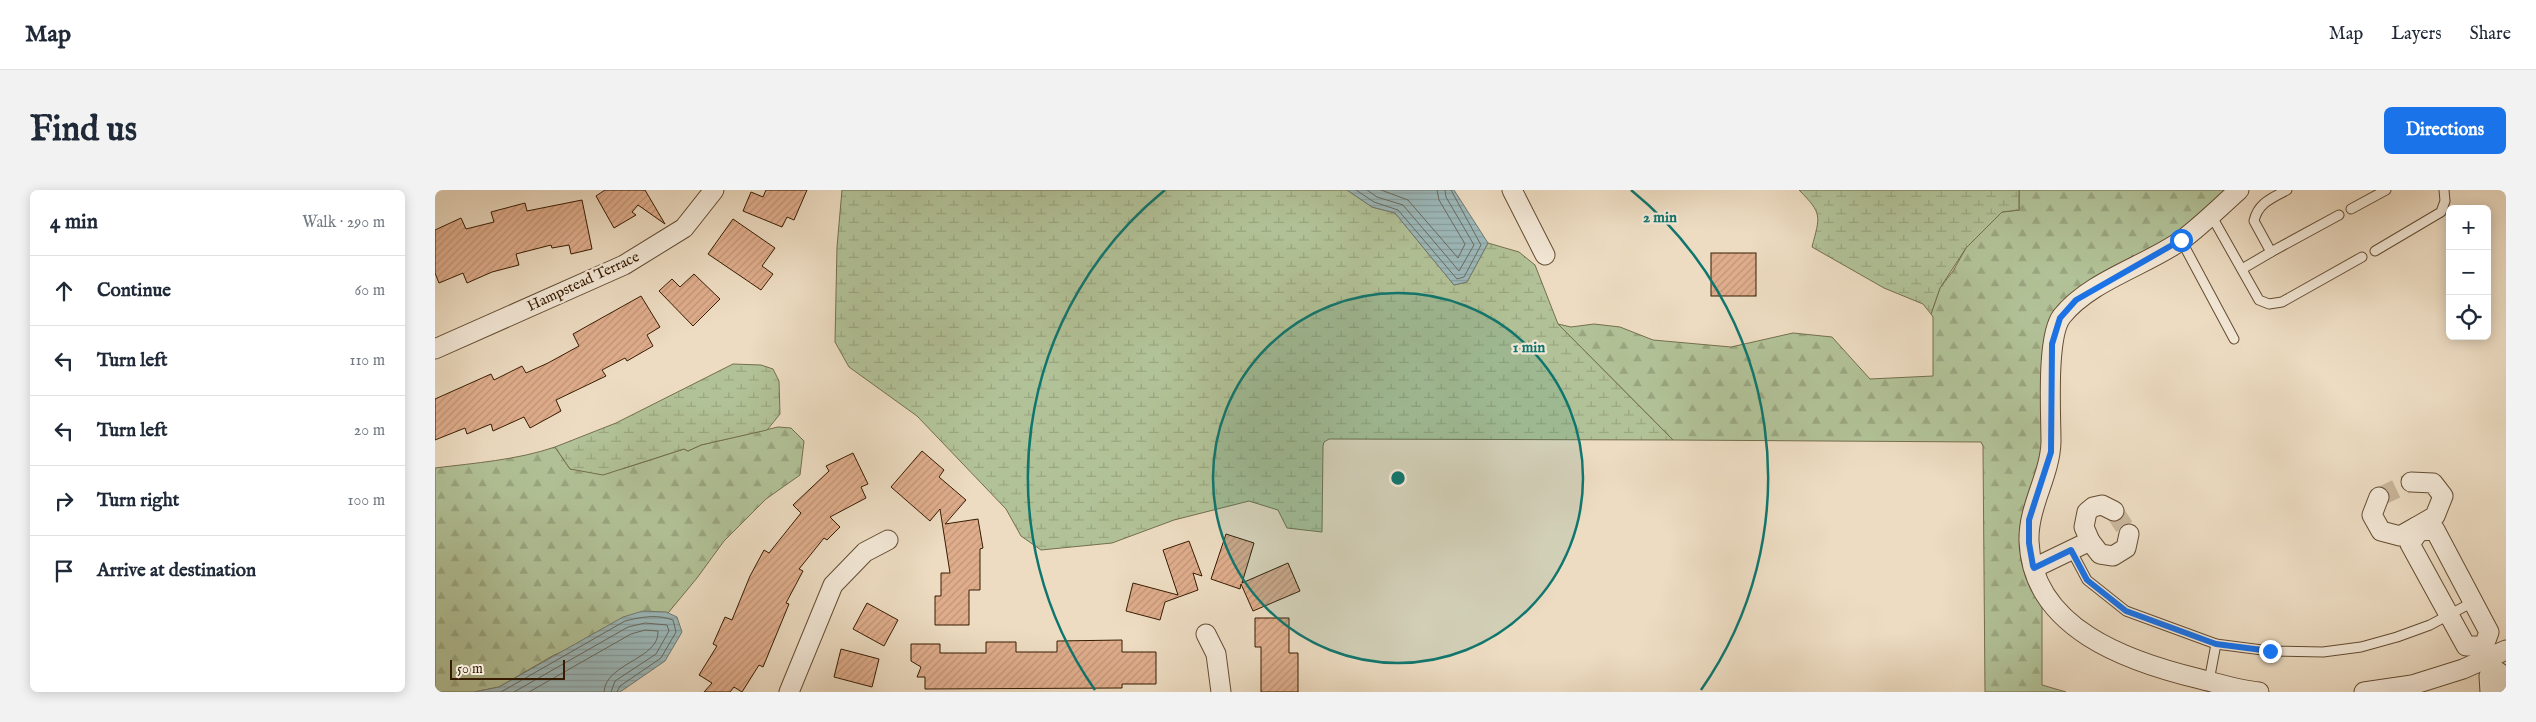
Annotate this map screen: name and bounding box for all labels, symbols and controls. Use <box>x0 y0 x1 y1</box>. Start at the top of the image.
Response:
text: Map <box>25 19 71 50</box>
text: Map <box>2329 23 2363 46</box>
text: Layers <box>2391 23 2442 46</box>
text: Share <box>2470 23 2511 46</box>
button: Directions <box>2384 107 2506 154</box>
text: Find us <box>30 108 137 153</box>
map controls <box>2446 205 2491 340</box>
button: + <box>2446 205 2491 250</box>
text: 2 min <box>1643 208 1677 227</box>
text: 4 min <box>50 209 98 236</box>
text: Walk · 290 m <box>302 213 385 233</box>
route start <box>2170 229 2193 252</box>
street label: Hampstead Terrace <box>524 247 642 316</box>
button: − <box>2446 250 2491 295</box>
icon: ahead <box>50 277 78 305</box>
text: Continue <box>97 279 171 303</box>
text: 60 m <box>355 281 385 301</box>
button: locate <box>2446 295 2491 340</box>
text: 1 min <box>1513 338 1545 357</box>
icon: left <box>50 347 78 375</box>
text: Turn left <box>97 349 168 373</box>
text: 110 m <box>349 351 385 371</box>
icon: left <box>50 417 78 445</box>
text: Turn left <box>97 419 168 443</box>
text: 20 m <box>354 421 385 441</box>
centre of rings <box>1389 469 1407 487</box>
icon: right <box>50 487 78 515</box>
text: Turn right <box>97 489 179 513</box>
text: 100 m <box>348 491 385 511</box>
icon: arrive <box>50 557 78 585</box>
text: Arrive at destination <box>97 559 256 583</box>
route end <box>2259 640 2282 663</box>
scale bar <box>450 657 565 680</box>
text: 50 m <box>457 660 483 678</box>

